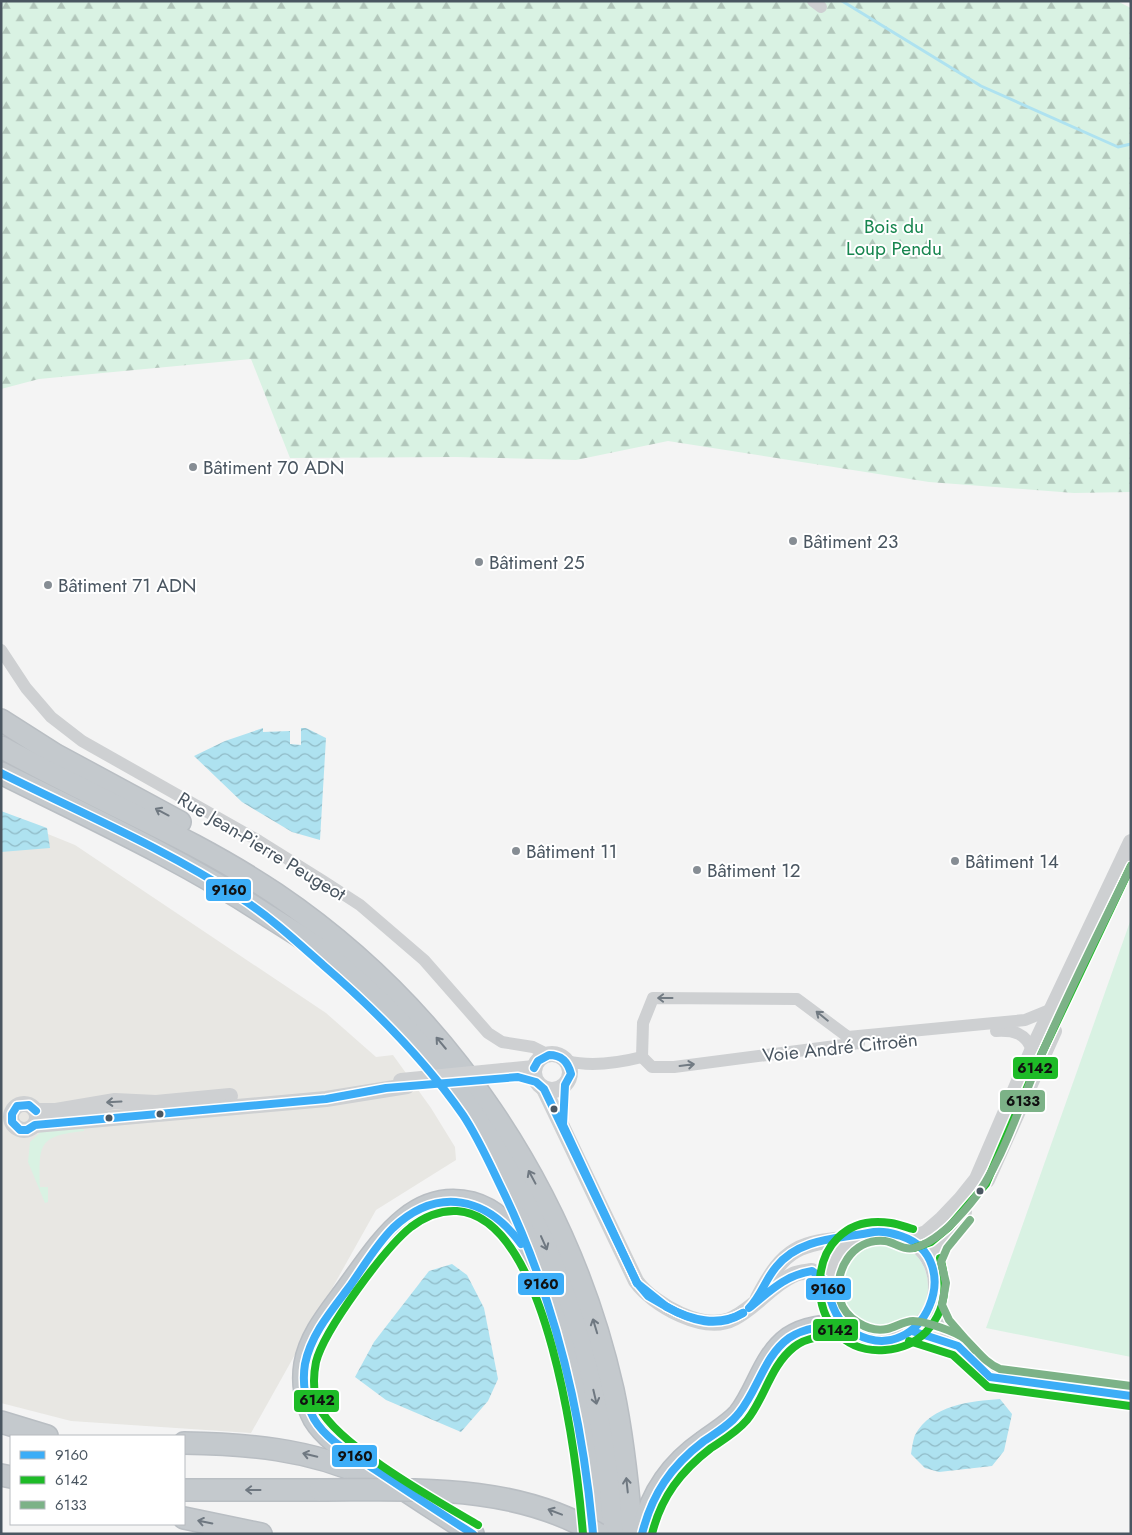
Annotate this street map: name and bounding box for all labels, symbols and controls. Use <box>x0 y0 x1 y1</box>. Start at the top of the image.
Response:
park label: Bois du Loup Pendu <box>846 213 942 262</box>
place label: Bâtiment 70 ADN <box>203 454 344 481</box>
marker: Bâtiment 70 ADN <box>187 461 199 473</box>
place label: Bâtiment 23 <box>803 528 898 555</box>
marker: Bâtiment 23 <box>787 535 799 547</box>
place label: Bâtiment 25 <box>489 549 585 576</box>
marker: Bâtiment 25 <box>473 556 485 568</box>
place label: Bâtiment 71 ADN <box>58 572 197 599</box>
marker: Bâtiment 71 ADN <box>42 579 54 591</box>
street label: Rue Jean-Pierre Peugeot <box>172 785 351 908</box>
one-way arrow <box>155 807 170 816</box>
place label: Bâtiment 11 <box>526 838 617 865</box>
marker: Bâtiment 11 <box>510 845 522 857</box>
place label: Bâtiment 14 <box>965 848 1059 875</box>
marker: Bâtiment 14 <box>949 855 961 867</box>
place label: Bâtiment 12 <box>707 857 801 884</box>
marker: Bâtiment 12 <box>691 864 703 876</box>
line badge: 9160 <box>205 878 252 902</box>
text: 9160 <box>211 880 247 900</box>
one-way arrow <box>657 993 673 1003</box>
one-way arrow <box>816 1010 829 1021</box>
street label: Voie André Citroën <box>761 1026 919 1069</box>
one-way arrow <box>435 1037 446 1050</box>
line badge: 6142 <box>1012 1056 1059 1080</box>
text: 6142 <box>1017 1058 1053 1078</box>
one-way arrow <box>679 1060 695 1070</box>
line badge: 6133 <box>999 1089 1046 1113</box>
text: 6133 <box>1006 1091 1040 1111</box>
one-way arrow <box>106 1097 122 1106</box>
unlabelled marker <box>549 1104 559 1114</box>
unlabelled marker <box>155 1109 165 1119</box>
unlabelled marker <box>104 1113 114 1123</box>
one-way arrow <box>527 1169 537 1184</box>
unlabelled marker <box>975 1186 985 1196</box>
one-way arrow <box>540 1235 550 1250</box>
line badge: 9160 <box>517 1272 565 1296</box>
text: 9160 <box>523 1274 559 1294</box>
line badge: 9160 <box>805 1277 852 1301</box>
text: 9160 <box>810 1279 846 1299</box>
line badge: 6142 <box>812 1318 859 1342</box>
one-way arrow <box>589 1319 599 1335</box>
text: 6142 <box>817 1320 853 1340</box>
line badge: 6142 <box>293 1389 340 1413</box>
one-way arrow <box>591 1389 600 1405</box>
text: 6142 <box>299 1390 335 1410</box>
legend <box>10 1435 185 1525</box>
text: 9160 <box>55 1444 88 1466</box>
line badge: 9160 <box>331 1444 378 1468</box>
text: 9160 <box>337 1446 373 1466</box>
one-way arrow <box>302 1450 318 1459</box>
text: 6142 <box>55 1469 88 1491</box>
one-way arrow <box>622 1478 632 1494</box>
one-way arrow <box>246 1485 262 1495</box>
text: 6133 <box>55 1494 87 1516</box>
one-way arrow <box>547 1507 563 1516</box>
one-way arrow <box>198 1517 214 1526</box>

